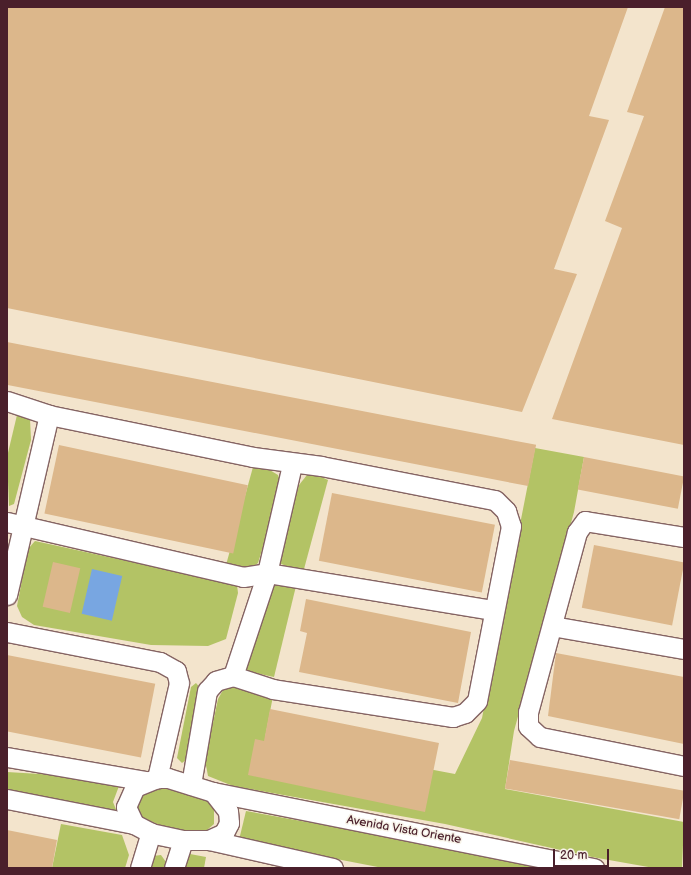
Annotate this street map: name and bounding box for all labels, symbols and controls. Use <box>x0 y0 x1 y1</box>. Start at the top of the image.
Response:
street label: Avenida Vista Oriente <box>345 813 463 847</box>
scale bar <box>555 841 611 867</box>
text: 20 m <box>560 848 587 863</box>

